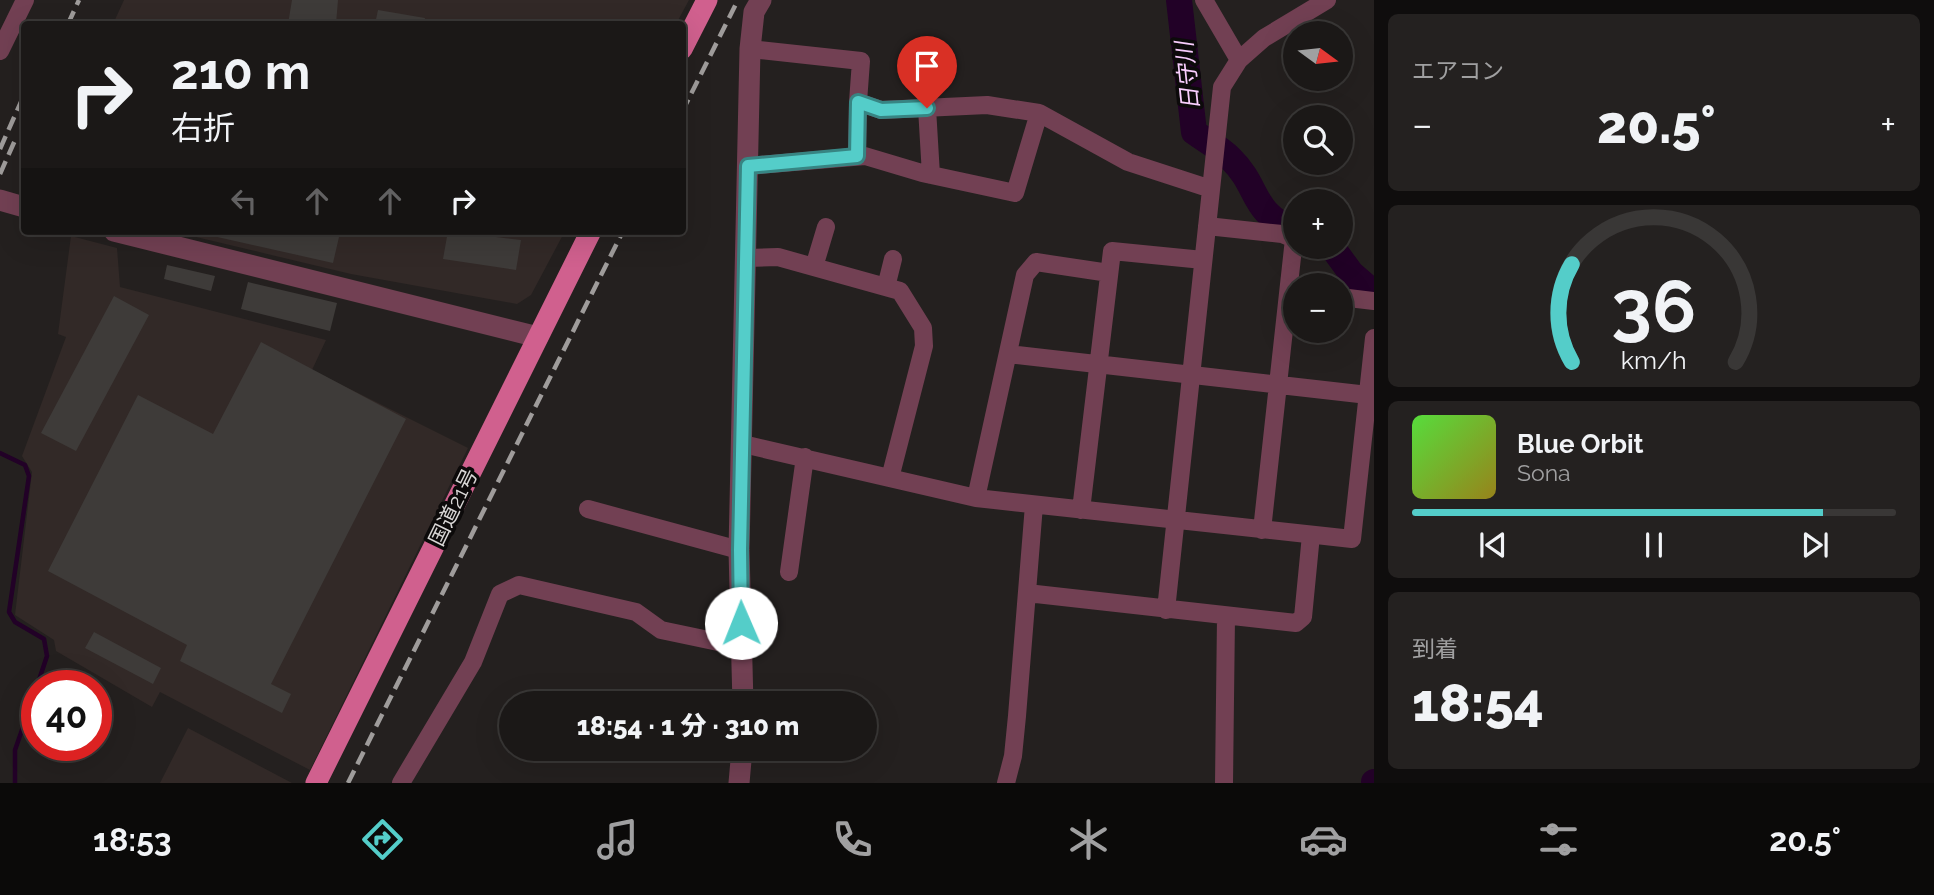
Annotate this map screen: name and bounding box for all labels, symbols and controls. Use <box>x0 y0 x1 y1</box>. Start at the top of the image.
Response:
north arrow <box>1283 21 1353 91</box>
map controls <box>1283 21 1353 343</box>
pin <box>897 36 957 108</box>
water label: 日守川 <box>1170 37 1204 112</box>
text: 210 m <box>171 43 310 100</box>
icon: arrive <box>908 47 946 85</box>
icon: right <box>56 49 147 140</box>
text: エアコン <box>1412 57 1504 84</box>
text: 20.5° <box>1597 94 1716 155</box>
text: − <box>1412 102 1432 147</box>
text: + <box>1880 102 1896 147</box>
button: search <box>1283 105 1353 175</box>
text: 右折 <box>171 109 235 146</box>
icon: left <box>225 182 263 220</box>
icon: ahead <box>298 182 336 220</box>
icon: ahead <box>371 182 409 220</box>
icon: right <box>444 182 482 220</box>
button: + <box>1283 189 1353 259</box>
text: 36 <box>1612 264 1696 349</box>
button: − <box>1283 273 1353 343</box>
text: km/h <box>1621 345 1687 375</box>
text: Blue Orbit <box>1517 429 1644 459</box>
text: Sona <box>1517 459 1571 486</box>
street label: 国道21号 <box>424 464 482 550</box>
icon: previous <box>1474 526 1512 564</box>
icon: pause <box>1635 526 1673 564</box>
icon: next <box>1796 526 1834 564</box>
position arrow <box>704 586 778 660</box>
text: 到着 <box>1412 635 1458 662</box>
speed limit sign: 40 <box>21 670 112 761</box>
text: 18:54 <box>1412 672 1544 733</box>
text: 18:54 · 1 分 · 310 m <box>577 711 799 741</box>
icon: directions <box>358 815 407 864</box>
icon: music <box>593 815 642 864</box>
icon: phone <box>828 815 877 864</box>
icon: climate <box>1064 815 1113 864</box>
icon: car <box>1299 815 1348 864</box>
icon: filters <box>1534 815 1583 864</box>
text: 18:53 <box>93 821 172 858</box>
text: 20.5° <box>1769 821 1841 858</box>

